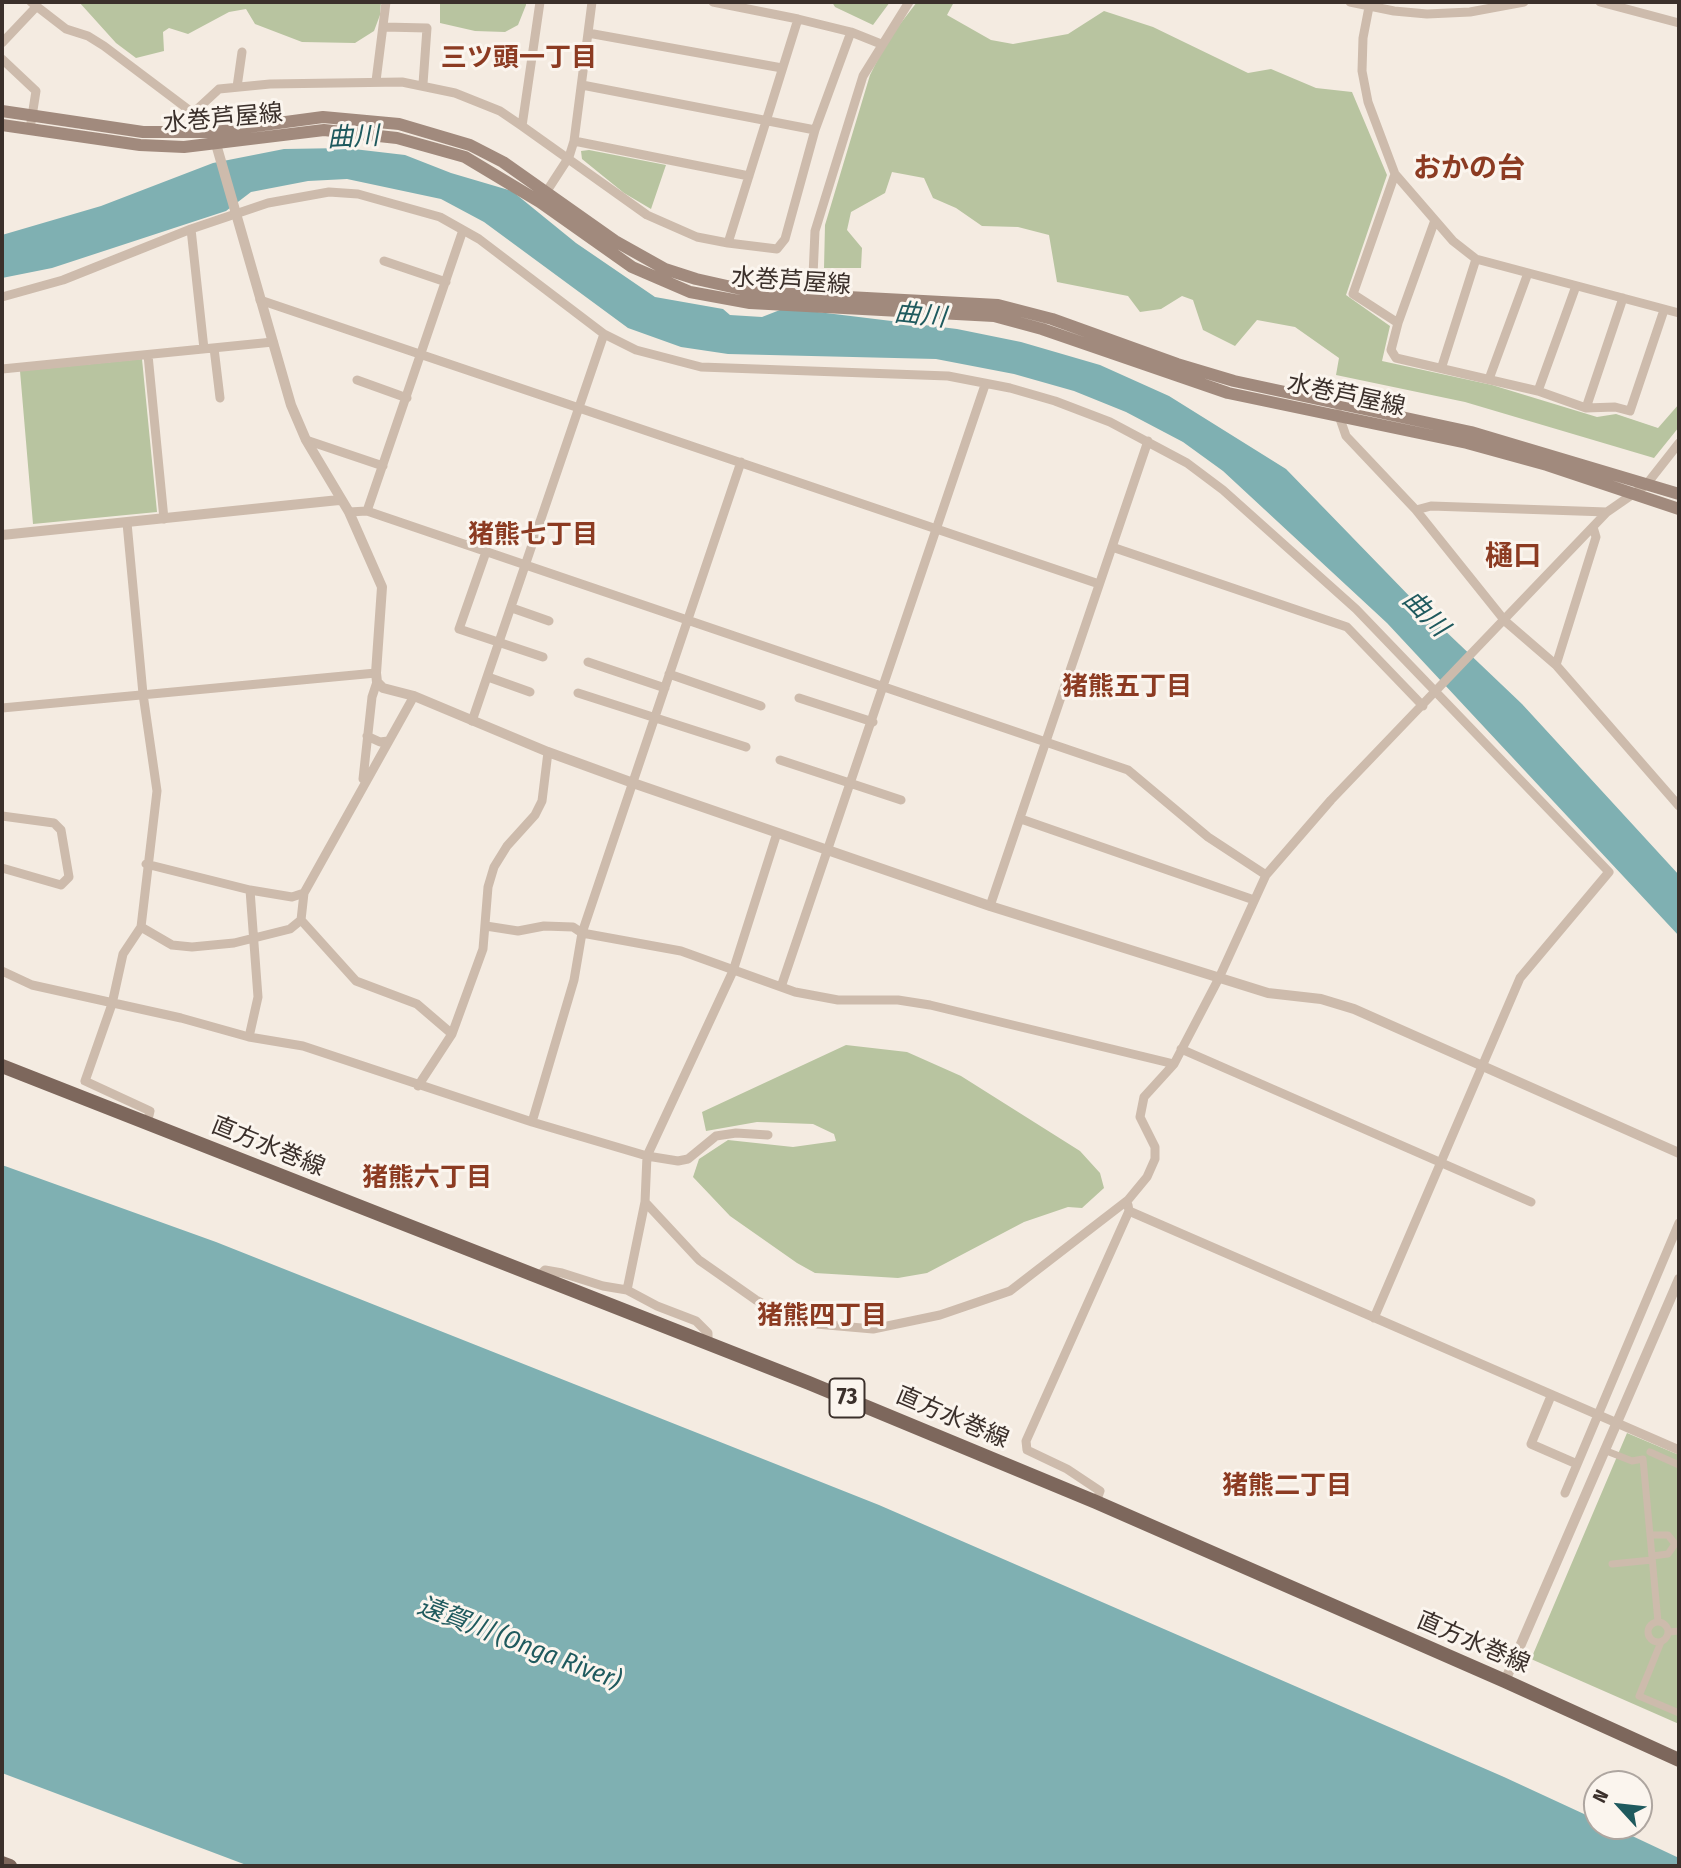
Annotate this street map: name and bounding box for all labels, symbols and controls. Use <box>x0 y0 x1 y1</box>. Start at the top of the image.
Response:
district label: 三ツ頭一丁目 <box>441 43 597 75</box>
street label: 水巻芦屋線 <box>162 99 284 139</box>
water label: 曲川 <box>326 121 380 155</box>
district label: おかの台 <box>1413 152 1525 186</box>
street label: 水巻芦屋線 <box>730 263 852 301</box>
water label: 曲川 <box>893 298 947 334</box>
street label: 水巻芦屋線 <box>1284 369 1408 423</box>
district label: 猪熊七丁目 <box>468 520 598 552</box>
district label: 樋口 <box>1485 540 1541 574</box>
water label: 曲川 <box>1396 585 1454 643</box>
district label: 猪熊五丁目 <box>1062 672 1192 704</box>
street label: 直方水巻線 <box>207 1111 329 1183</box>
district label: 猪熊六丁目 <box>362 1163 492 1195</box>
district label: 猪熊四丁目 <box>757 1301 887 1333</box>
road number: 73 <box>830 1378 864 1418</box>
street label: 直方水巻線 <box>891 1381 1013 1455</box>
district label: 猪熊二丁目 <box>1222 1471 1352 1503</box>
water label: 遠賀川 (Onga River) <box>413 1591 625 1697</box>
street label: 直方水巻線 <box>1412 1606 1534 1680</box>
north arrow <box>1583 1770 1653 1840</box>
text: N <box>1588 1786 1613 1806</box>

